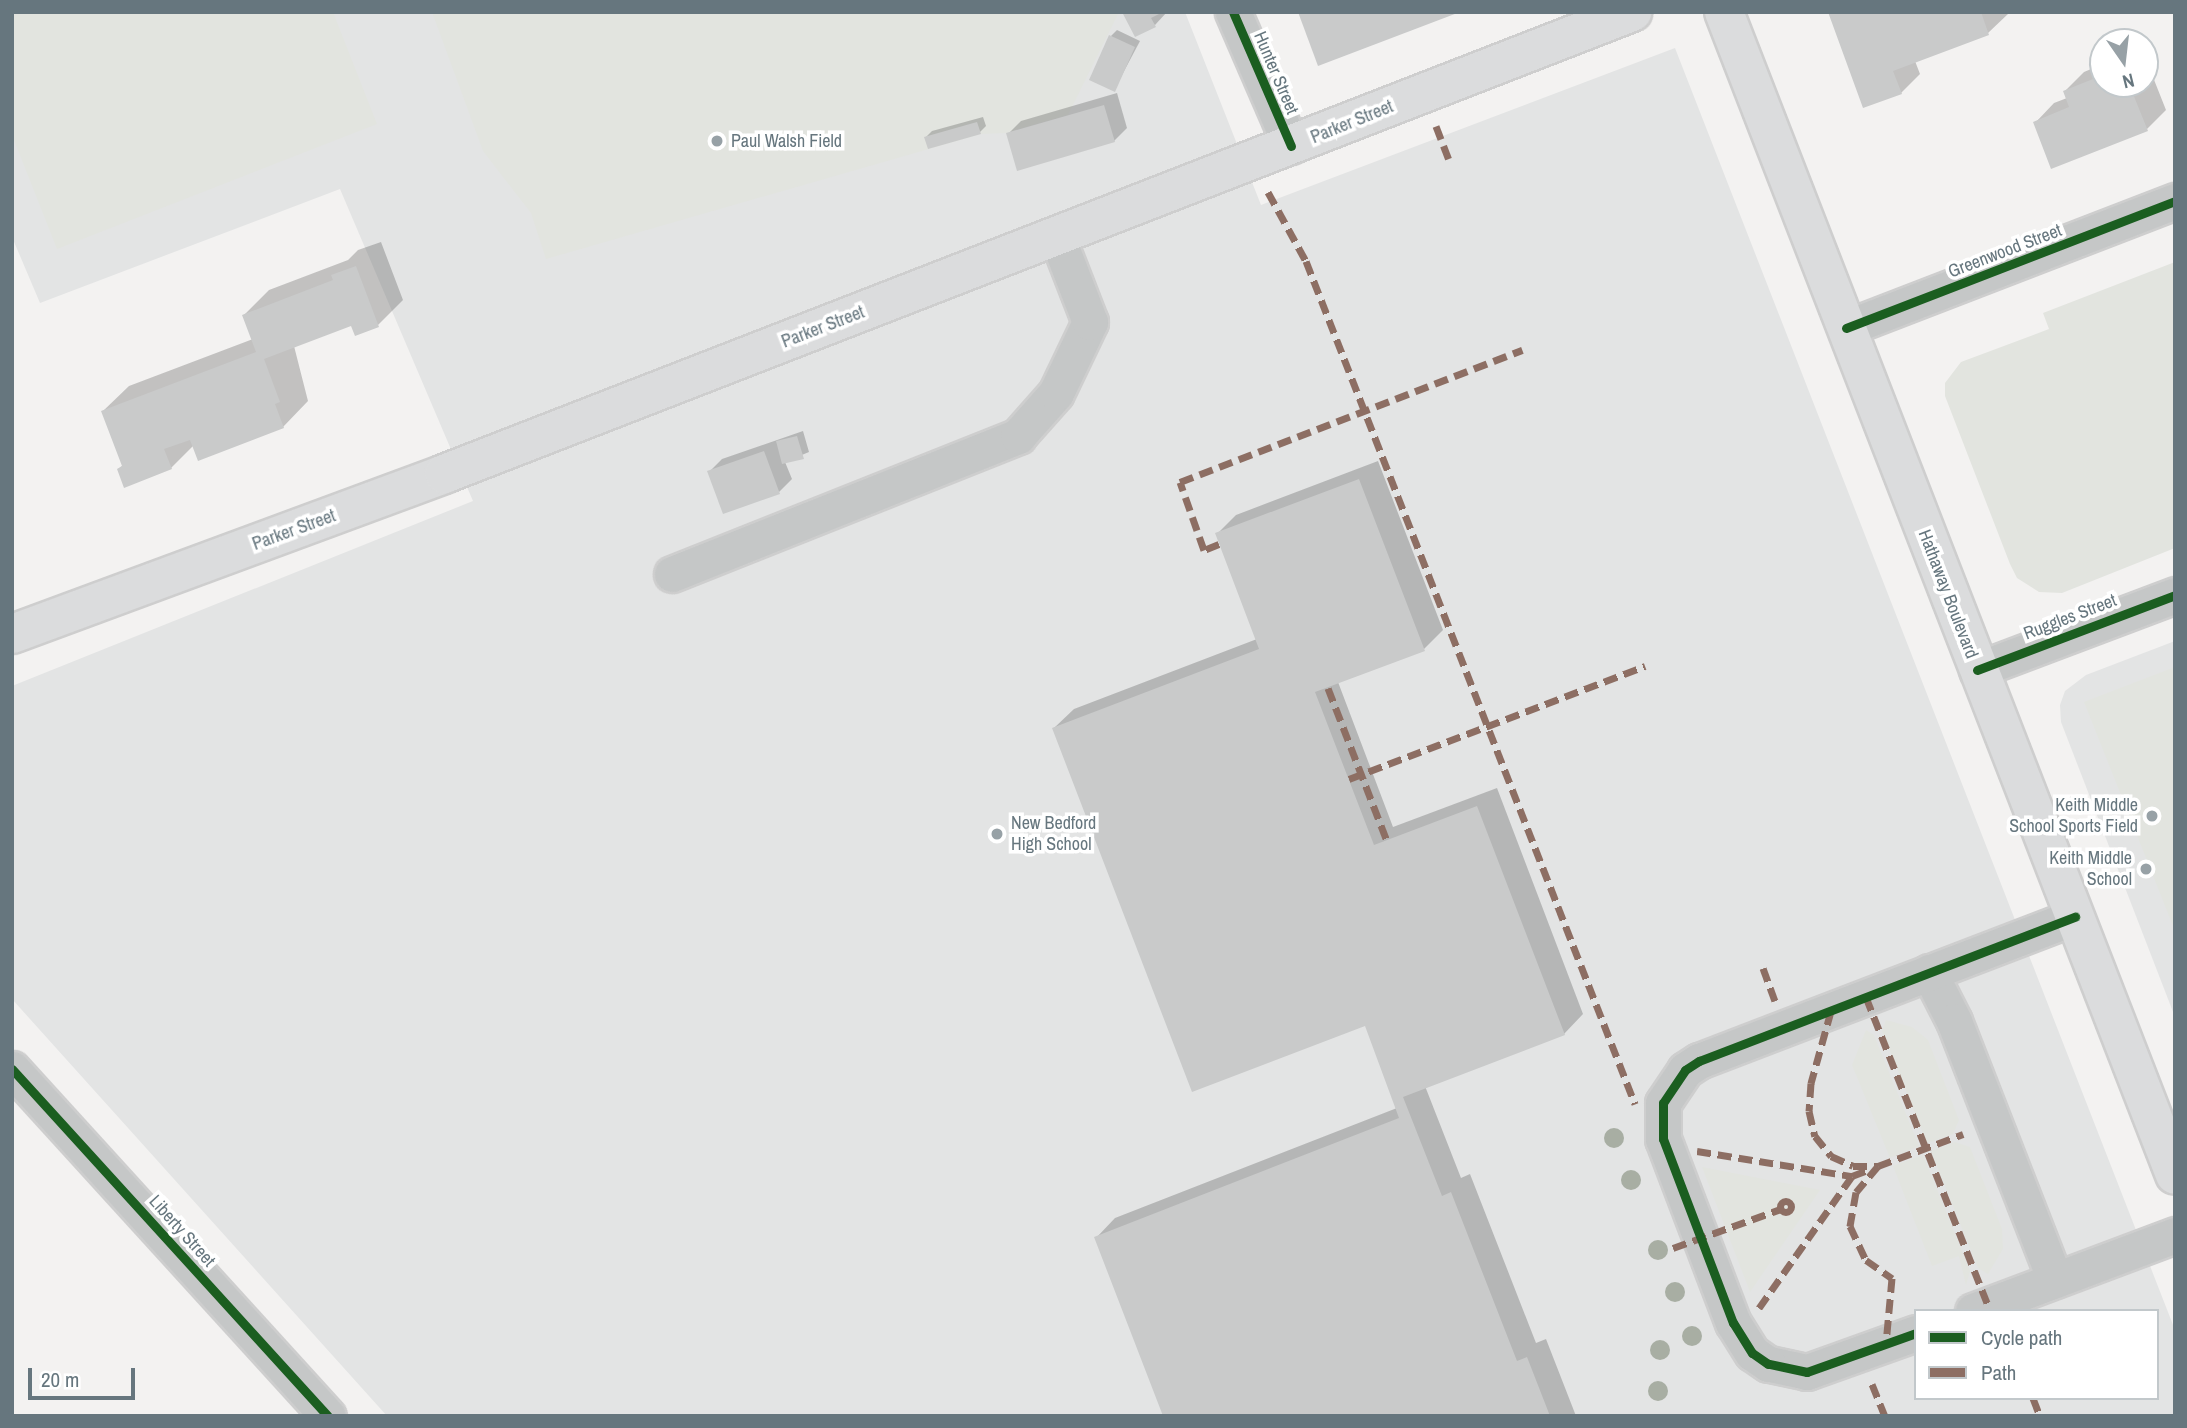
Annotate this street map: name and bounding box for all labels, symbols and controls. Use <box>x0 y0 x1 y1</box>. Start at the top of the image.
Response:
street label: Hunter Street <box>1249 28 1303 118</box>
north arrow <box>2089 28 2159 98</box>
text: N <box>2120 67 2137 95</box>
street label: Parker Street <box>1308 96 1396 148</box>
place label: Paul Walsh Field <box>731 130 842 152</box>
marker: Paul Walsh Field <box>709 133 725 149</box>
street label: Greenwood Street <box>1945 219 2065 283</box>
street label: Parker Street <box>779 301 867 353</box>
street label: Parker Street <box>249 505 339 555</box>
street label: Hathaway Boulevard <box>1914 527 1982 661</box>
street label: Ruggles Street <box>2021 589 2119 645</box>
place label: Keith Middle School Sports Field <box>2009 795 2138 838</box>
marker: Keith Middle School Sports Field <box>2144 808 2160 824</box>
place label: New Bedford High School <box>1011 813 1096 856</box>
marker: New Bedford High School <box>989 826 1005 842</box>
place label: Keith Middle School <box>2049 848 2132 890</box>
marker: Keith Middle School <box>2138 861 2154 877</box>
street label: Liberty Street <box>144 1191 220 1271</box>
legend <box>1914 1309 2159 1400</box>
text: Cycle path <box>1981 1323 2062 1352</box>
scale bar <box>32 1354 138 1398</box>
text: Path <box>1981 1358 2016 1387</box>
text: 20 m <box>41 1365 79 1394</box>

